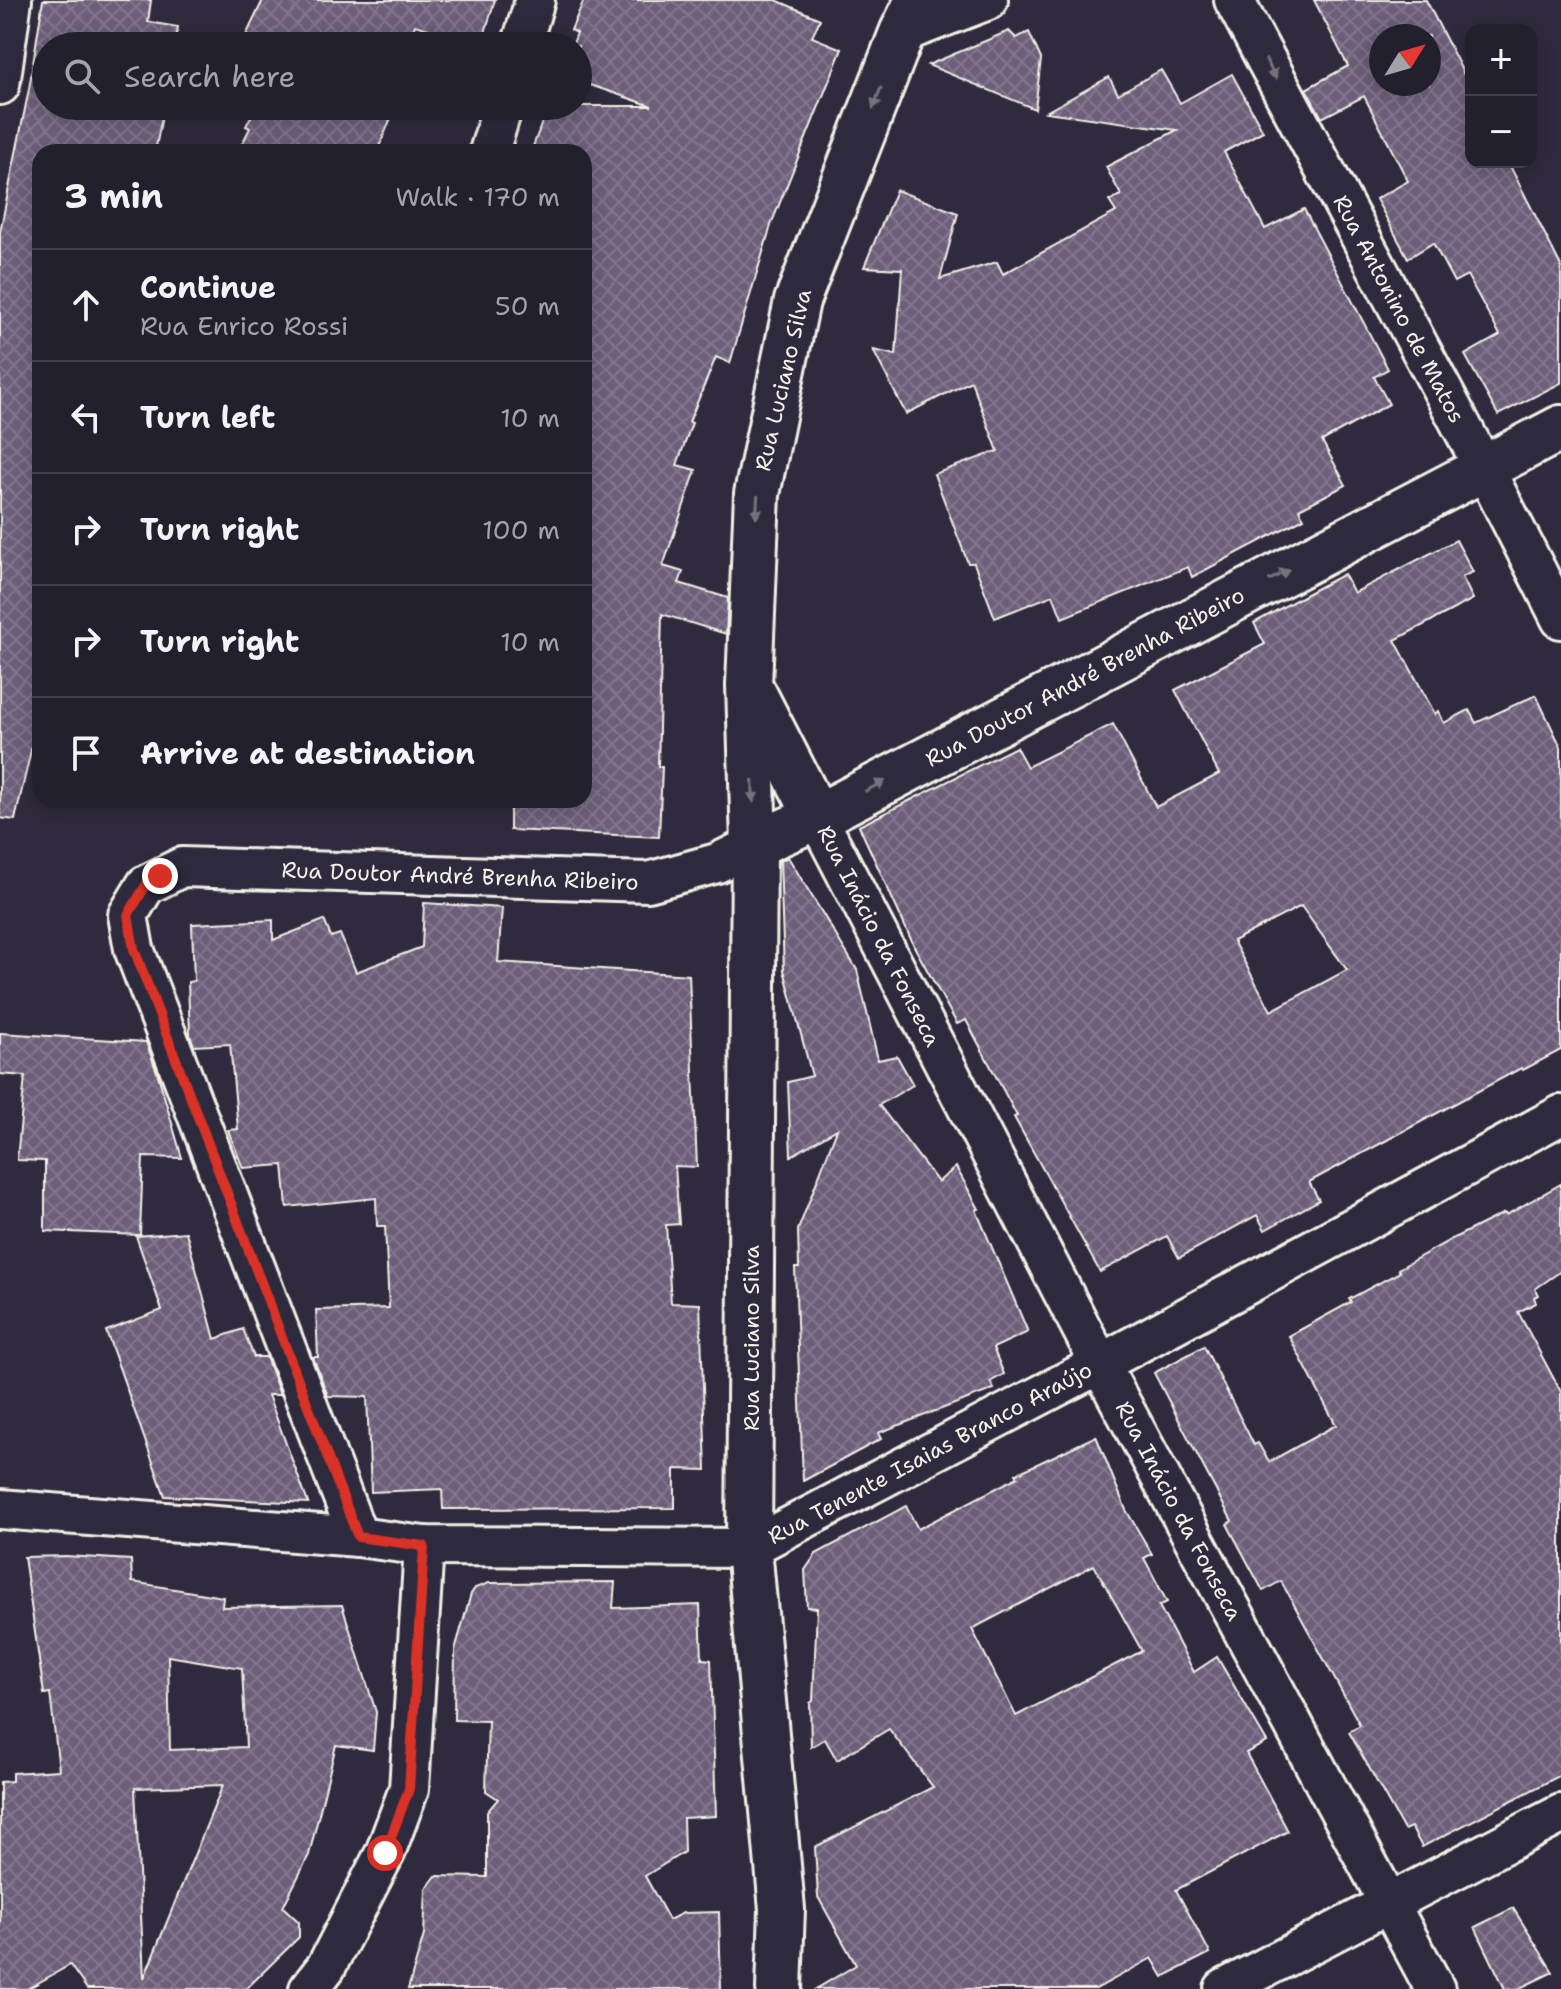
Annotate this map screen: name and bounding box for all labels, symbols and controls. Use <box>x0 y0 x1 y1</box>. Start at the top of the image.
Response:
north arrow <box>1369 24 1441 96</box>
map controls <box>1465 24 1537 168</box>
button: + <box>1465 24 1537 96</box>
search box <box>32 32 592 120</box>
icon: search <box>60 54 104 98</box>
text: Search here <box>124 56 295 97</box>
one-way arrow <box>1264 57 1278 80</box>
one-way arrow <box>870 86 883 110</box>
button: − <box>1465 96 1537 168</box>
text: 3 min <box>64 173 163 219</box>
text: Walk · 170 m <box>396 179 560 214</box>
street label: Rua Antonino de Matos <box>1327 190 1471 428</box>
text: Continue <box>140 267 276 308</box>
icon: ahead <box>64 283 108 327</box>
street label: Rua Luciano Silva <box>748 286 818 474</box>
text: 50 m <box>495 288 560 323</box>
text: Rua Enrico Rossi <box>140 308 348 343</box>
icon: left <box>64 395 108 439</box>
text: Turn left <box>140 397 275 438</box>
text: 10 m <box>500 400 560 435</box>
one-way arrow <box>750 494 763 520</box>
icon: right <box>64 507 108 551</box>
text: Turn right <box>140 509 299 550</box>
text: 100 m <box>482 512 560 547</box>
one-way arrow <box>1268 569 1291 582</box>
street label: Rua Doutor André Brenha Ribeiro <box>920 580 1250 774</box>
icon: right <box>64 619 108 663</box>
text: Turn right <box>140 621 299 662</box>
text: 10 m <box>500 624 560 659</box>
icon: arrive <box>64 731 108 775</box>
text: Arrive at destination <box>140 733 475 774</box>
one-way arrow <box>746 779 759 804</box>
one-way arrow <box>864 780 886 794</box>
street label: Rua Inácio da Fonseca <box>811 821 948 1052</box>
street label: Rua Doutor André Brenha Ribeiro <box>281 855 639 897</box>
route end <box>142 858 178 894</box>
street label: Rua Luciano Silva <box>737 1245 766 1431</box>
street label: Rua Tenente Isaias Branco Araújo <box>763 1355 1097 1551</box>
street label: Rua Inácio da Fonseca <box>1109 1396 1249 1626</box>
route start <box>367 1835 403 1871</box>

